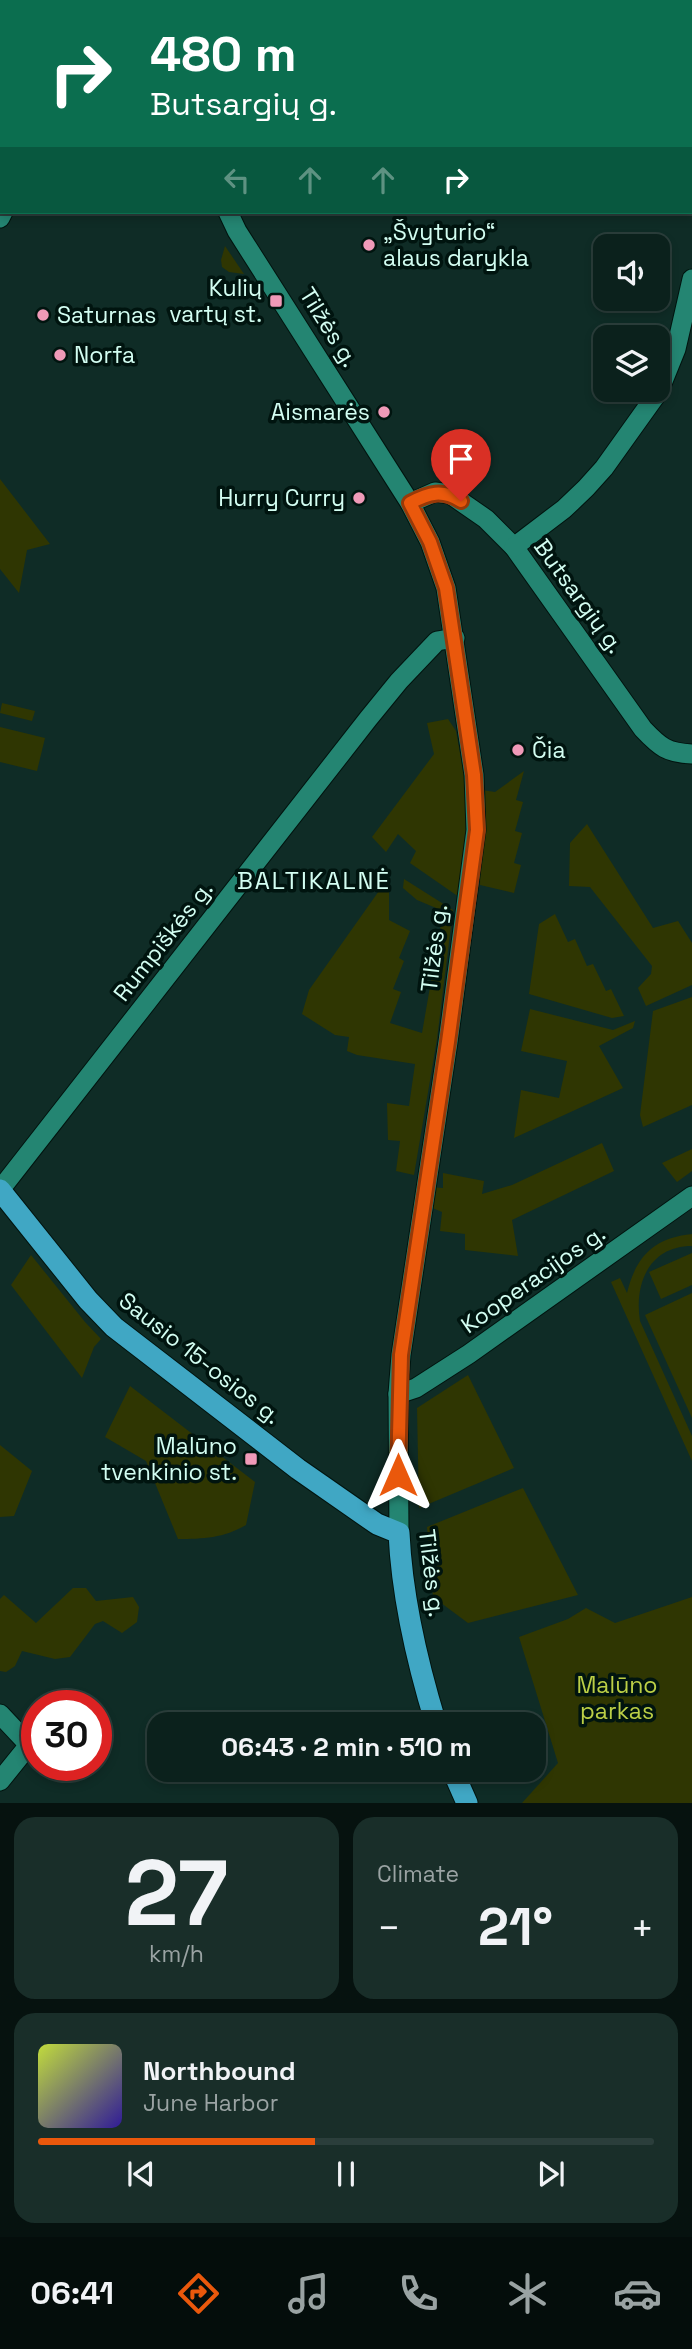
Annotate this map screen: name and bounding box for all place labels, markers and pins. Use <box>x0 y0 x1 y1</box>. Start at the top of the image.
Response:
place label: „Švyturio“ alaus darykla <box>383 217 529 273</box>
marker: „Švyturio“ alaus darykla <box>361 237 377 253</box>
place label: Kulių vartų st. <box>169 273 262 329</box>
marker: Kulių vartų st. <box>268 293 284 309</box>
place label: Saturnas <box>57 300 156 330</box>
marker: Saturnas <box>35 307 51 323</box>
place label: Norfa <box>74 340 135 370</box>
marker: Norfa <box>52 347 68 363</box>
place label: Aismarės <box>271 397 370 427</box>
marker: Aismarės <box>376 404 392 420</box>
pin <box>431 429 491 501</box>
place label: Hurry Curry <box>218 483 345 513</box>
marker: Hurry Curry <box>351 490 367 506</box>
place label: Čia <box>532 735 566 765</box>
marker: Čia <box>510 742 526 758</box>
place label: Malūno tvenkinio st. <box>101 1431 237 1487</box>
marker: Malūno tvenkinio st. <box>243 1451 259 1467</box>

